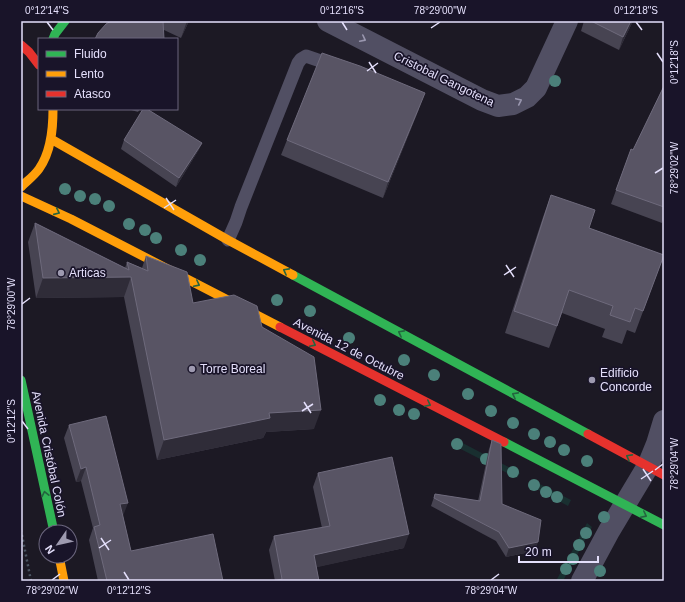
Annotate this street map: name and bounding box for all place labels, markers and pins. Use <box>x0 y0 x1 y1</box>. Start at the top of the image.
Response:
place label: Articas <box>69 266 106 280</box>
marker: Articas <box>56 268 66 278</box>
place label: Torre Boreal <box>200 362 265 376</box>
marker: Torre Boreal <box>187 364 197 374</box>
place label: Edificio Concorde <box>600 366 652 394</box>
marker: Edificio Concorde <box>587 375 597 385</box>

